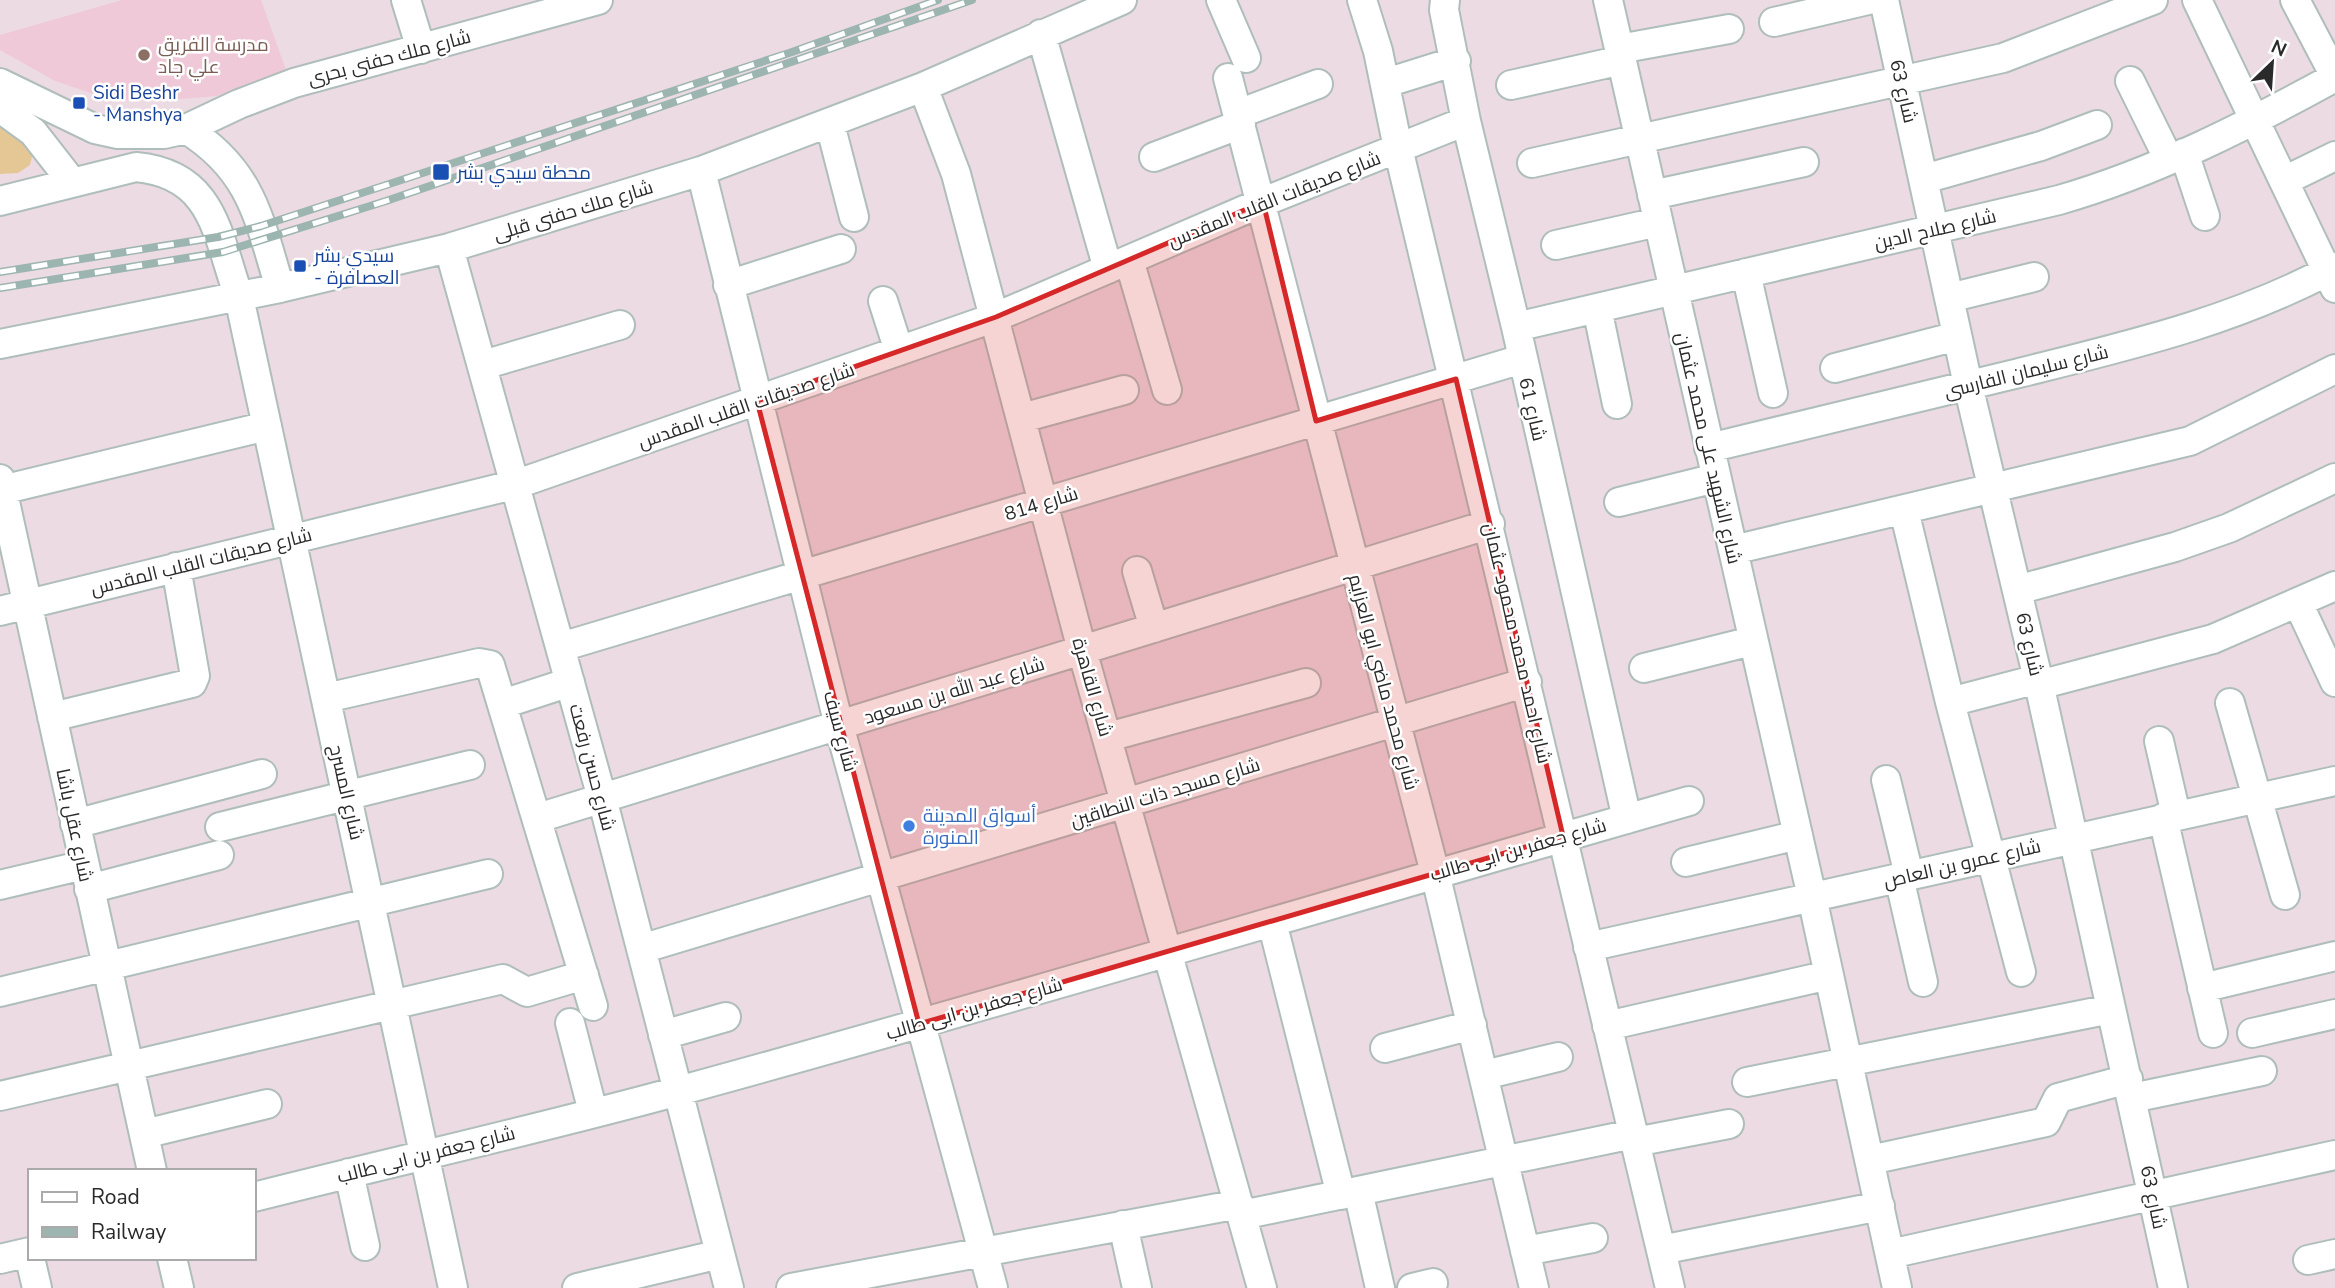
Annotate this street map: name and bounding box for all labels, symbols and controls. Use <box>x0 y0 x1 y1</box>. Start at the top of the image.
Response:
street label: شارع ملك حفنى بحرى <box>305 24 474 92</box>
north arrow <box>2237 28 2307 98</box>
place label: مدرسة الفريق علي جاد <box>158 32 269 81</box>
text: N <box>2267 34 2291 63</box>
marker: مدرسة الفريق علي جاد <box>136 47 152 63</box>
street label: شارع 63 <box>1883 57 1923 126</box>
place label: Sidi Beshr - Manshya <box>93 80 183 128</box>
marker: Sidi Beshr - Manshya <box>71 95 87 111</box>
street label: شارع صديقات القلب المقدس <box>1164 145 1385 255</box>
place label: محطة سيدي بشر <box>456 160 591 187</box>
marker: محطة سيدي بشر <box>431 162 451 182</box>
street label: شارع ملك حفنى قبلى <box>490 174 656 248</box>
street label: شارع صلاح الدين <box>1872 203 1999 257</box>
place label: سيدي بشر - العصافرة <box>313 243 400 291</box>
marker: سيدي بشر - العصافرة <box>292 258 308 274</box>
street label: شارع الشهيد على محمد عثمان <box>1669 330 1747 567</box>
street label: شارع سليمان الفارسى <box>1941 339 2111 405</box>
street label: شارع صديقات القلب المقدس <box>635 357 858 455</box>
street label: شارع 61 <box>1512 375 1552 444</box>
street label: شارع 814 <box>1001 480 1081 527</box>
street label: شارع احمد محمد محمود عثمان <box>1477 520 1557 766</box>
street label: شارع صديقات القلب المقدس <box>88 522 315 602</box>
street label: شارع محمد ماضي ابو العزايم <box>1341 571 1424 794</box>
street label: شارع 63 <box>2009 610 2049 679</box>
street label: شارع القاهرة <box>1066 635 1119 740</box>
street label: شارع عبد الله بن مسعود <box>861 651 1048 731</box>
street label: شارع سيف <box>817 688 863 775</box>
street label: شارع حسن رفعت <box>563 701 621 834</box>
street label: شارع المسرح <box>322 742 370 843</box>
street label: شارع مسجد ذات النطاقين <box>1067 752 1263 834</box>
street label: شارع عقل باشا <box>49 766 99 884</box>
place label: أسواق المدينة المنورة <box>923 803 1036 851</box>
street label: شارع جعفر بن ابى طالب <box>1427 812 1610 888</box>
marker: أسواق المدينة المنورة <box>901 818 917 834</box>
street label: شارع عمرو بن العاص <box>1881 833 2043 895</box>
street label: شارع جعفر بن ابى طالب <box>883 971 1066 1047</box>
street label: شارع جعفر بن ابى طالب <box>334 1120 518 1190</box>
street label: شارع 63 <box>2134 1163 2172 1231</box>
legend <box>28 1169 256 1260</box>
text: Road <box>91 1183 140 1211</box>
text: Railway <box>91 1218 166 1246</box>

